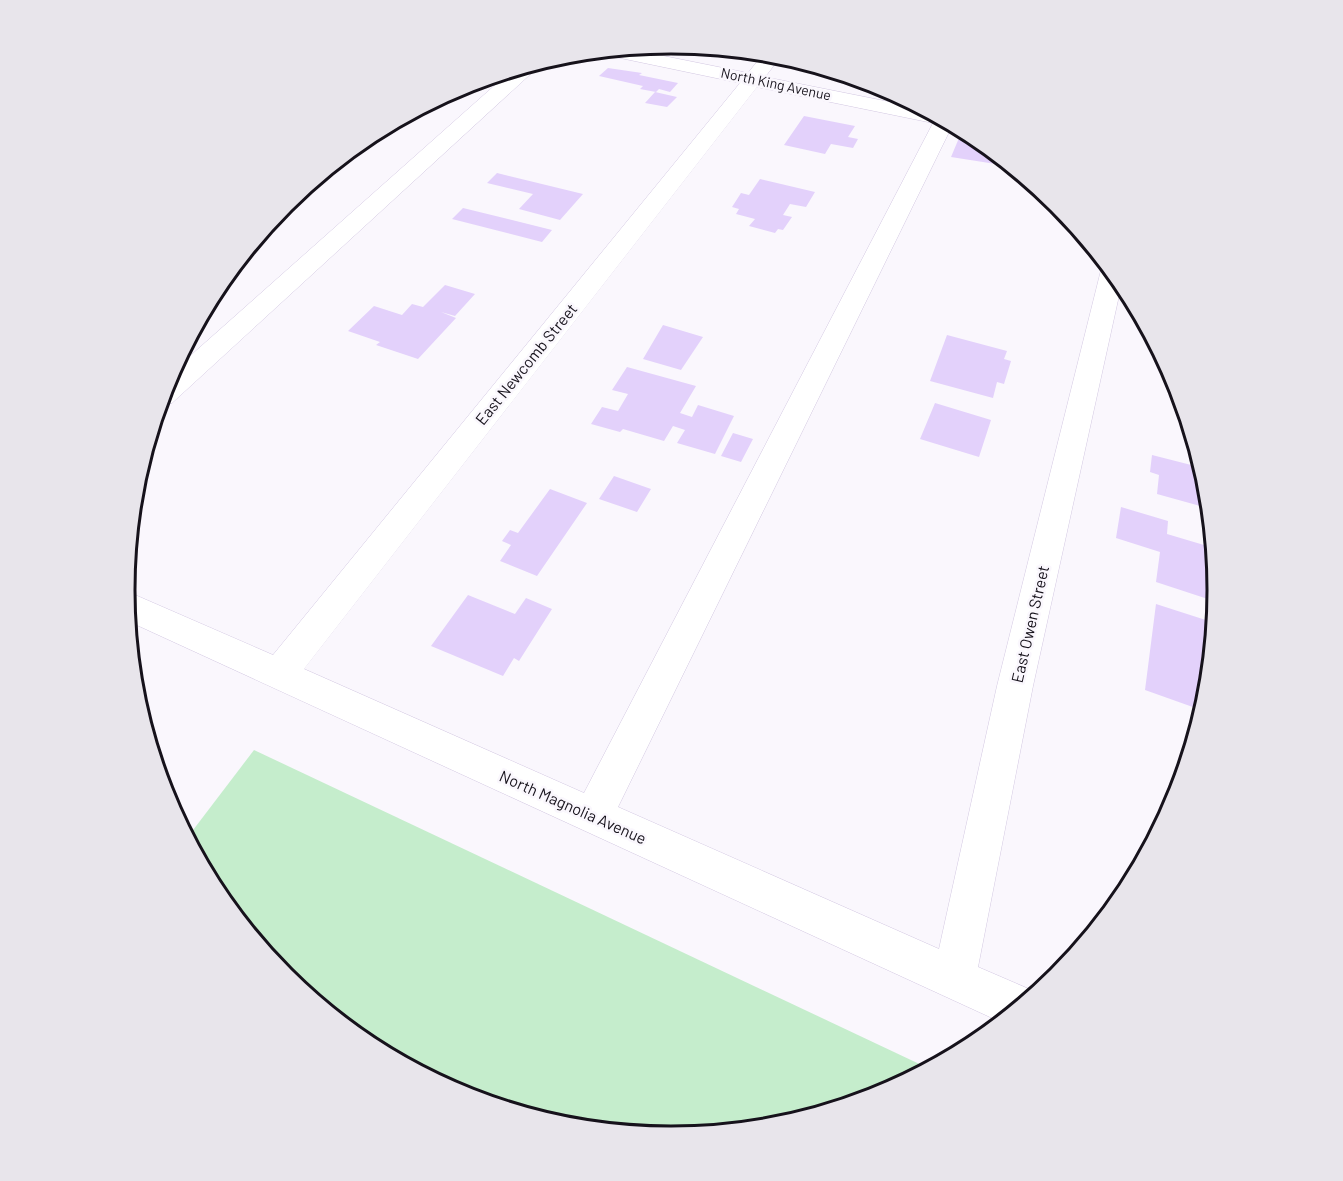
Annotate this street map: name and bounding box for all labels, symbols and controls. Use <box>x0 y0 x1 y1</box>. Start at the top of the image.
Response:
street label: North King Avenue <box>719 64 833 103</box>
street label: East Newcomb Street <box>471 299 580 428</box>
street label: East Owen Street <box>1007 563 1052 684</box>
street label: North Magnolia Avenue <box>497 766 650 847</box>

